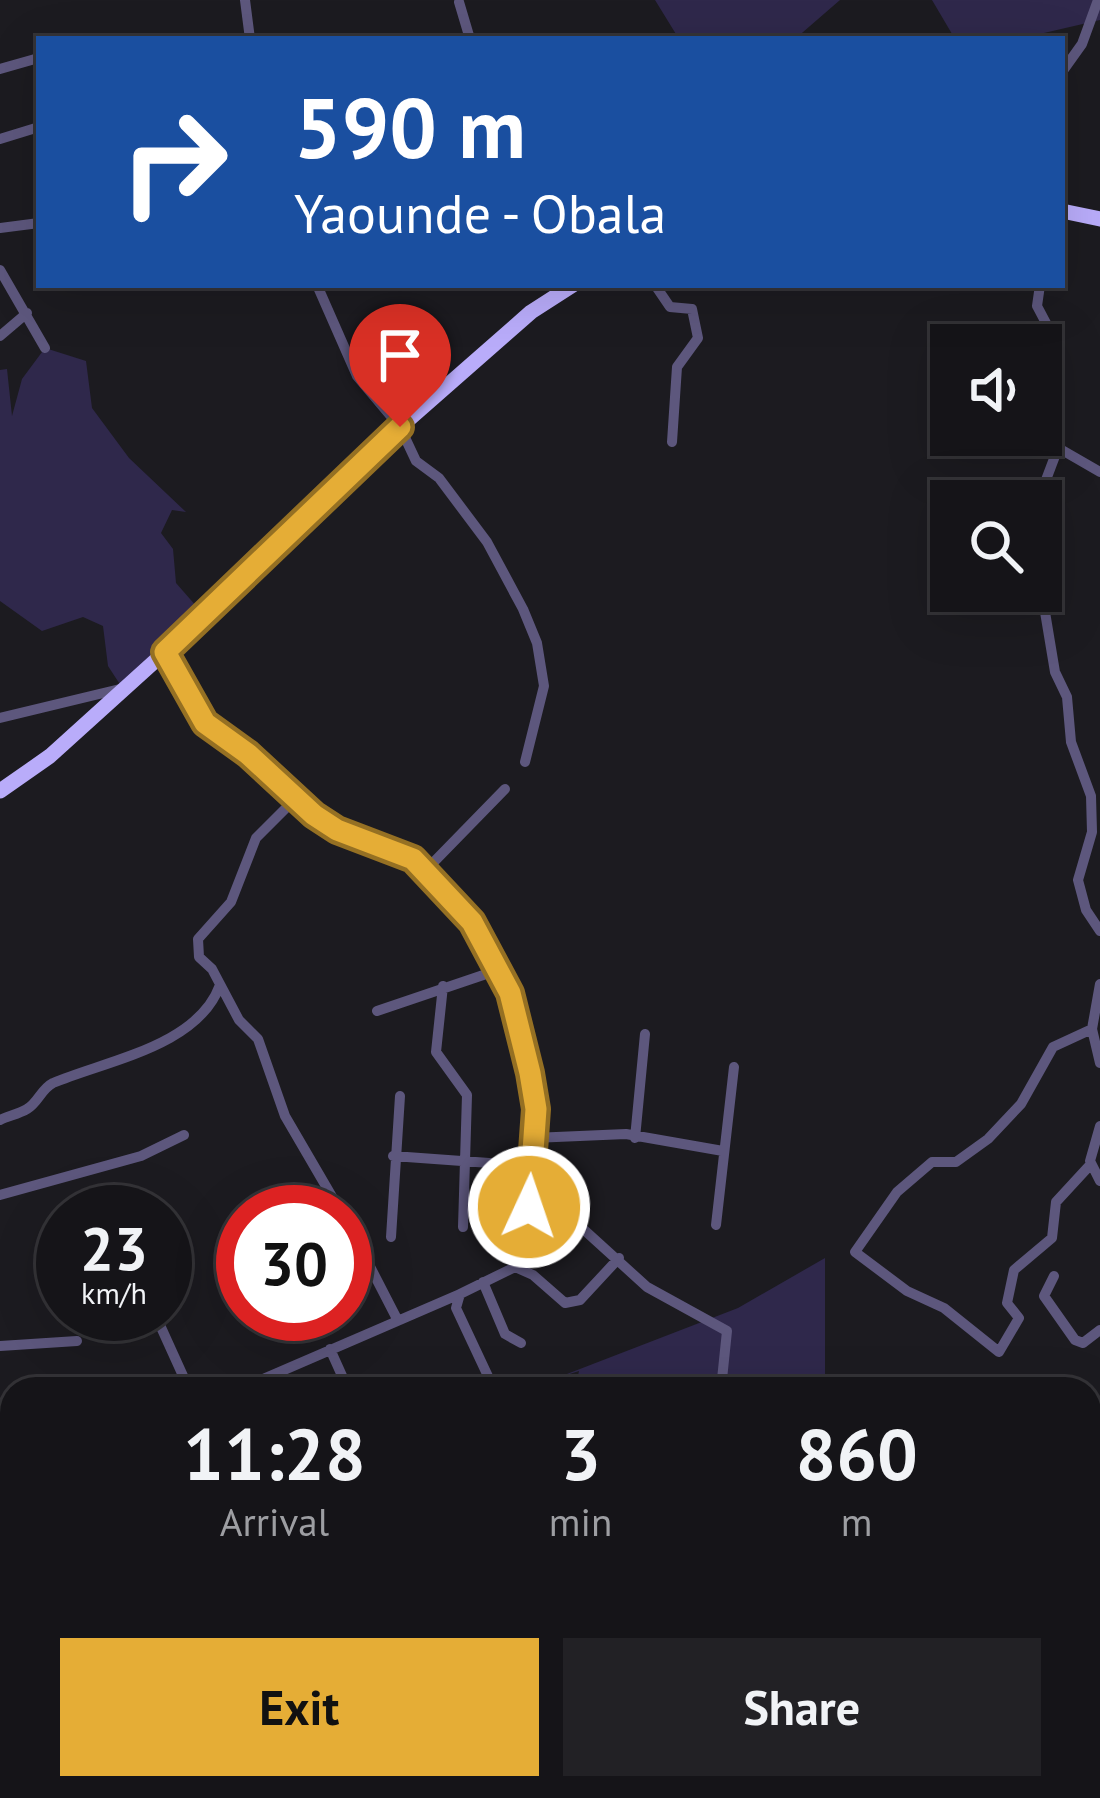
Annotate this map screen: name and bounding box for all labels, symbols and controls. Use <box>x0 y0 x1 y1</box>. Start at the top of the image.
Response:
text: 590 m <box>294 72 526 181</box>
icon: right <box>96 84 252 240</box>
text: Yaounde - Obala <box>294 178 666 248</box>
pin <box>349 304 451 427</box>
icon: arrive <box>367 322 433 388</box>
map controls <box>930 324 1062 612</box>
button: sound <box>930 324 1062 456</box>
button: search <box>930 480 1062 612</box>
position arrow <box>466 1144 592 1270</box>
speed limit sign: 30 <box>216 1185 372 1341</box>
text: 23 <box>80 1209 148 1287</box>
text: km/h <box>81 1273 147 1312</box>
text: 11:28 <box>183 1407 366 1500</box>
text: 3 <box>560 1407 601 1500</box>
text: 860 <box>795 1407 918 1500</box>
text: Arrival <box>220 1496 329 1547</box>
text: min <box>549 1496 612 1547</box>
text: m <box>841 1496 872 1547</box>
button: Exit <box>60 1638 539 1776</box>
button: Share <box>563 1638 1041 1776</box>

